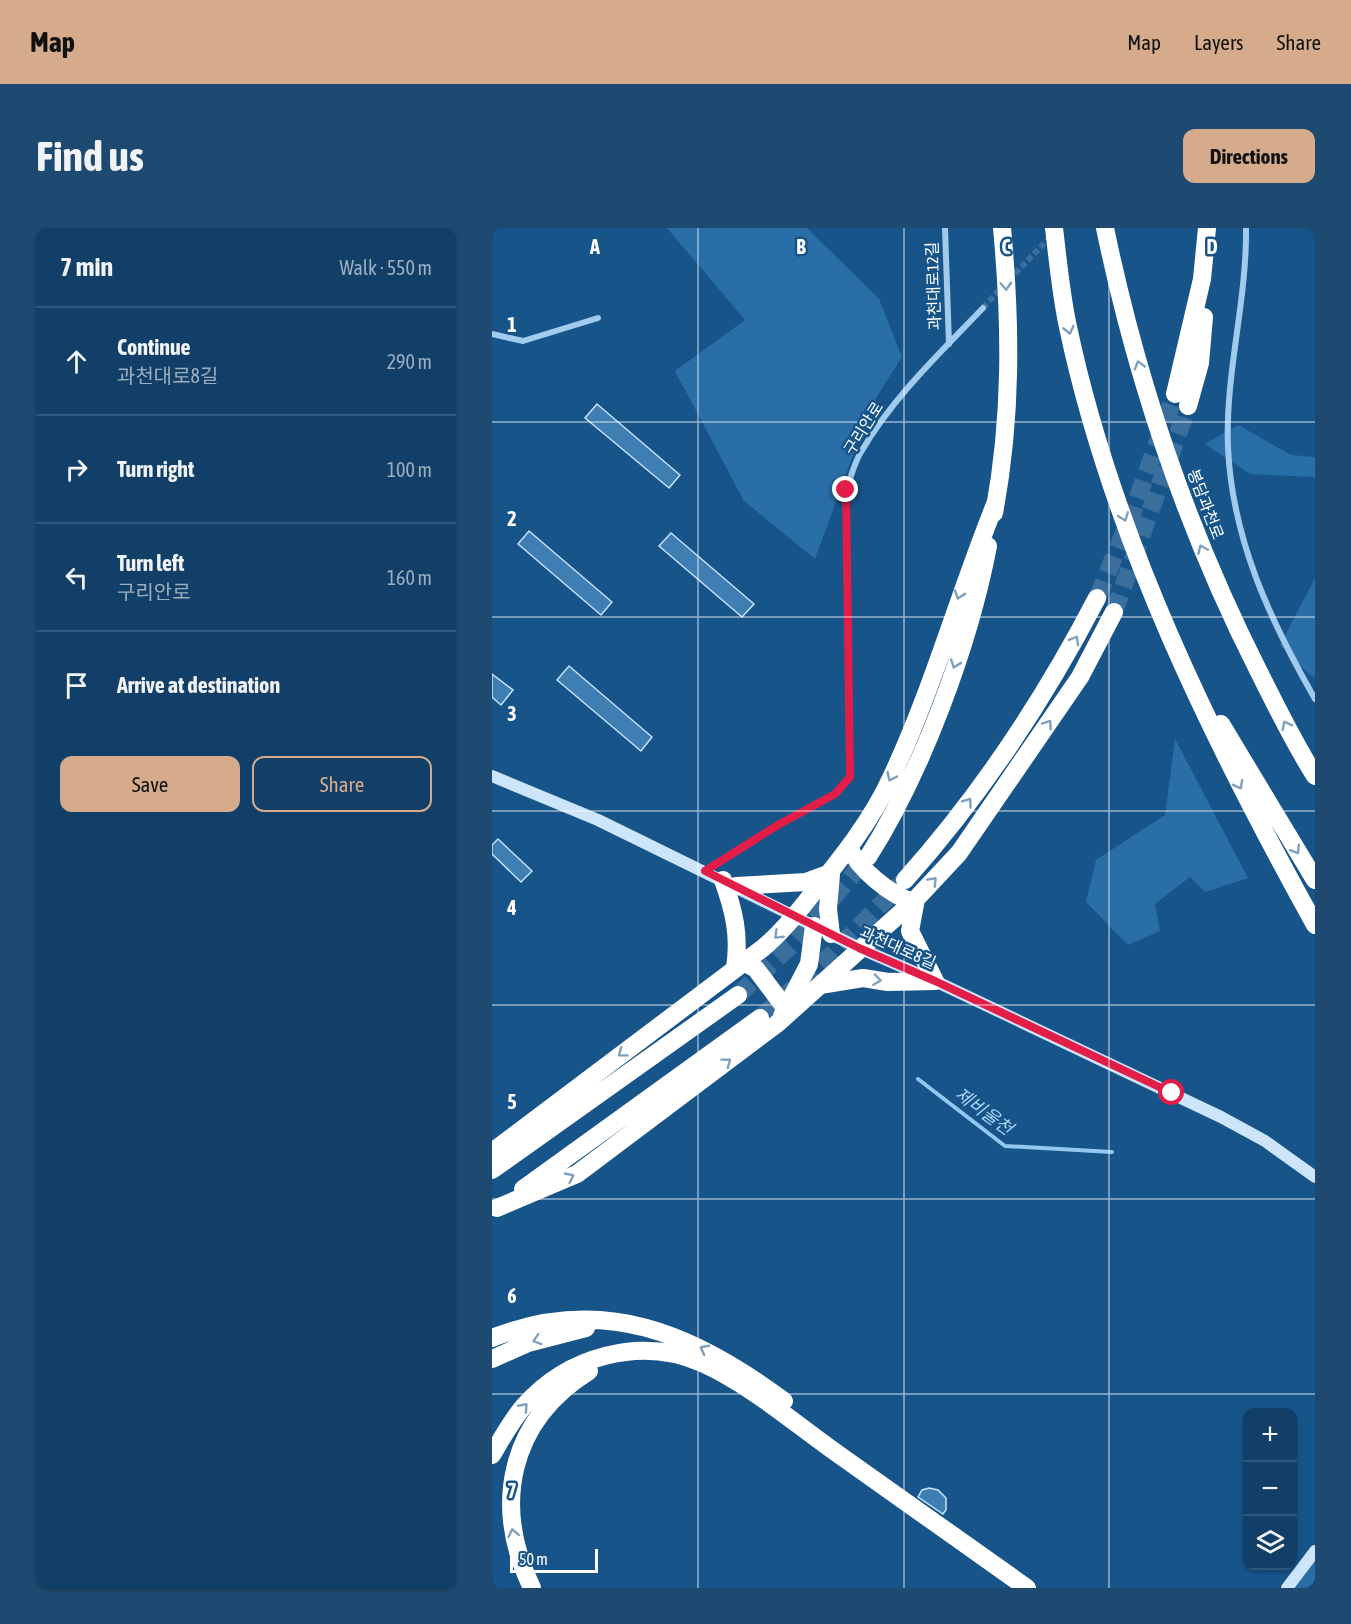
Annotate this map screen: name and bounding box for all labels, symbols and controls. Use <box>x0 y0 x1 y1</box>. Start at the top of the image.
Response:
text: Map <box>30 26 75 58</box>
text: Map <box>1127 30 1161 54</box>
text: Layers <box>1194 30 1244 54</box>
text: Share <box>1277 30 1321 54</box>
button: Directions <box>1183 129 1315 183</box>
text: Find us <box>36 132 144 180</box>
text: A <box>589 235 600 258</box>
text: B <box>796 235 806 258</box>
text: C <box>1002 235 1011 258</box>
text: D <box>1206 235 1218 258</box>
street label: 과천대로12길 <box>922 241 944 331</box>
text: 7 min <box>60 252 113 282</box>
text: Walk · 550 m <box>340 256 432 279</box>
one-way arrow <box>1000 282 1013 291</box>
text: 1 <box>507 313 517 336</box>
one-way arrow <box>1061 325 1074 335</box>
text: Continue <box>117 334 191 360</box>
icon: ahead <box>60 345 93 378</box>
text: 290 m <box>387 350 432 373</box>
one-way arrow <box>1134 360 1146 371</box>
text: 과천대로8길 <box>117 364 218 387</box>
street label: 구리안로 <box>840 398 886 458</box>
icon: right <box>60 453 93 486</box>
text: Turn right <box>117 456 194 482</box>
text: 100 m <box>387 458 432 481</box>
street label: 봉담과천로 <box>1184 466 1228 542</box>
route end <box>832 476 858 502</box>
text: 2 <box>507 507 517 530</box>
one-way arrow <box>1117 511 1130 522</box>
one-way arrow <box>1198 545 1210 556</box>
text: Turn left <box>117 550 184 576</box>
icon: left <box>60 561 93 594</box>
text: 160 m <box>387 566 432 589</box>
text: 구리안로 <box>117 580 191 603</box>
one-way arrow <box>954 589 967 600</box>
one-way arrow <box>1068 635 1079 646</box>
one-way arrow <box>949 658 962 669</box>
icon: arrive <box>60 669 93 702</box>
text: Arrive at destination <box>117 672 280 698</box>
text: 3 <box>507 702 517 725</box>
one-way arrow <box>1041 719 1052 730</box>
one-way arrow <box>1282 721 1293 732</box>
button: Save <box>60 756 240 812</box>
button: Share <box>252 756 432 812</box>
one-way arrow <box>886 771 898 782</box>
one-way arrow <box>1232 779 1243 790</box>
one-way arrow <box>961 798 972 809</box>
one-way arrow <box>1289 844 1301 854</box>
one-way arrow <box>926 877 937 887</box>
text: 4 <box>506 896 517 919</box>
street label: 과천대로8길 <box>857 922 939 972</box>
one-way arrow <box>774 928 784 939</box>
one-way arrow <box>872 974 881 986</box>
one-way arrow <box>618 1045 629 1056</box>
one-way arrow <box>720 1058 731 1069</box>
route start <box>1158 1079 1184 1105</box>
water label: 제비울천 <box>951 1083 1019 1140</box>
text: 5 <box>507 1090 517 1113</box>
one-way arrow <box>563 1172 574 1184</box>
text: 6 <box>507 1284 517 1307</box>
one-way arrow <box>532 1333 543 1345</box>
one-way arrow <box>700 1345 710 1356</box>
one-way arrow <box>517 1403 528 1414</box>
map controls <box>1243 1408 1297 1570</box>
button: + <box>1243 1408 1297 1462</box>
button: − <box>1243 1462 1297 1516</box>
text: 7 <box>507 1479 517 1502</box>
button: layers <box>1243 1516 1297 1570</box>
one-way arrow <box>507 1528 520 1538</box>
scale bar <box>510 1546 598 1574</box>
text: 50 m <box>519 1550 548 1568</box>

